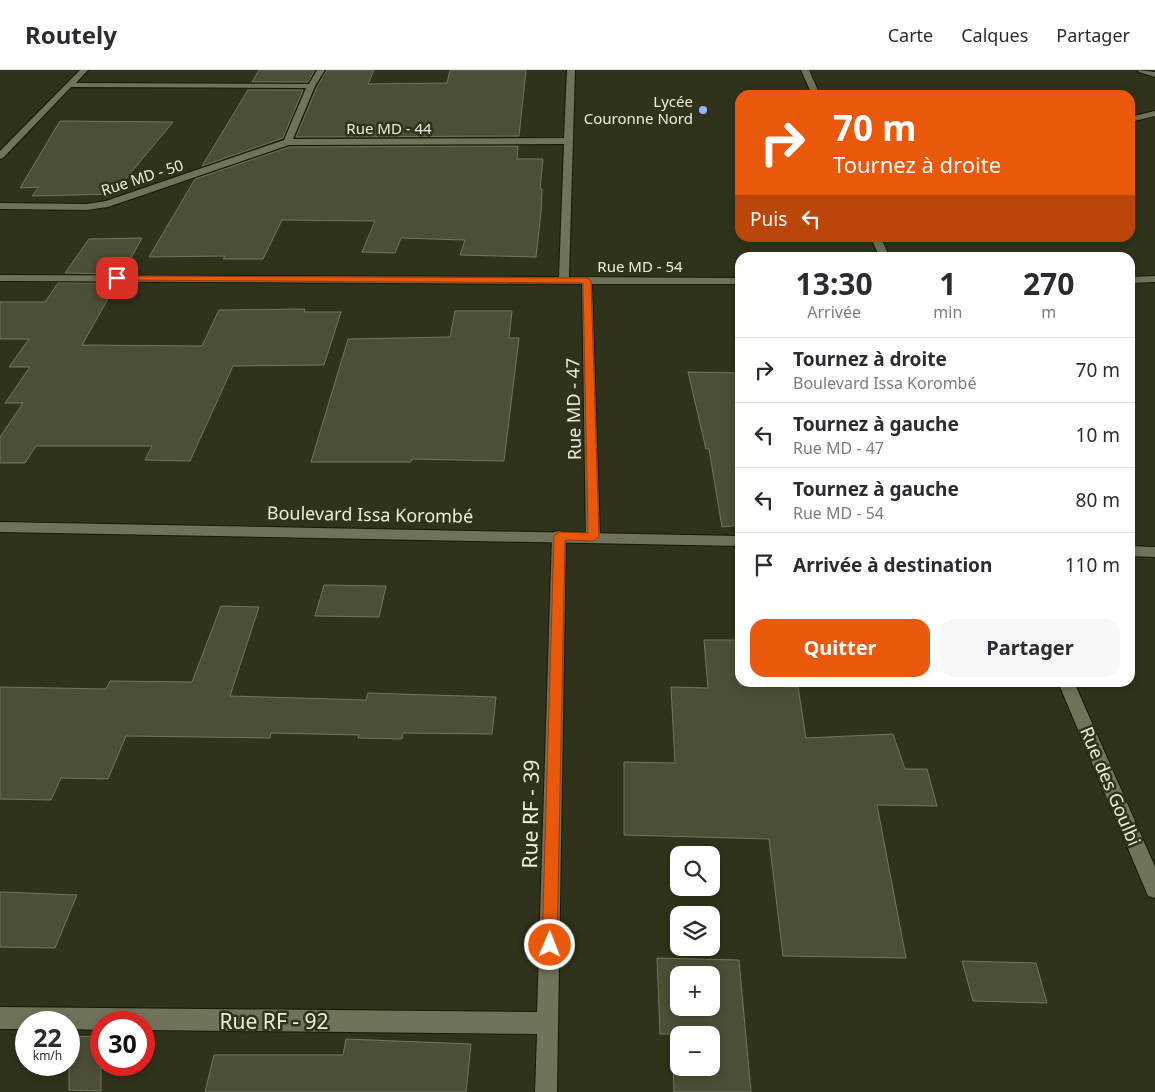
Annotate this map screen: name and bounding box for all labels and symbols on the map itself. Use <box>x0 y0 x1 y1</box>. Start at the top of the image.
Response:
place label: Lycée Couronne Nord <box>584 91 693 128</box>
marker: Lycée Couronne Nord <box>697 104 709 116</box>
street label: Rue MD - 44 <box>346 118 432 138</box>
street label: Rue MD - 50 <box>98 154 186 200</box>
street label: Rue MD - 54 <box>597 256 683 276</box>
pin <box>96 257 138 299</box>
street label: Rue MD - 47 <box>560 358 586 460</box>
street label: Boulevard Issa Korombé <box>267 500 473 528</box>
street label: Rue des Goulbi <box>1075 723 1147 849</box>
street label: Rue RF - 39 <box>515 759 545 869</box>
position arrow <box>523 918 575 970</box>
street label: Rue RF - 92 <box>219 1007 329 1035</box>
speed limit sign: 30 <box>90 1011 155 1076</box>

